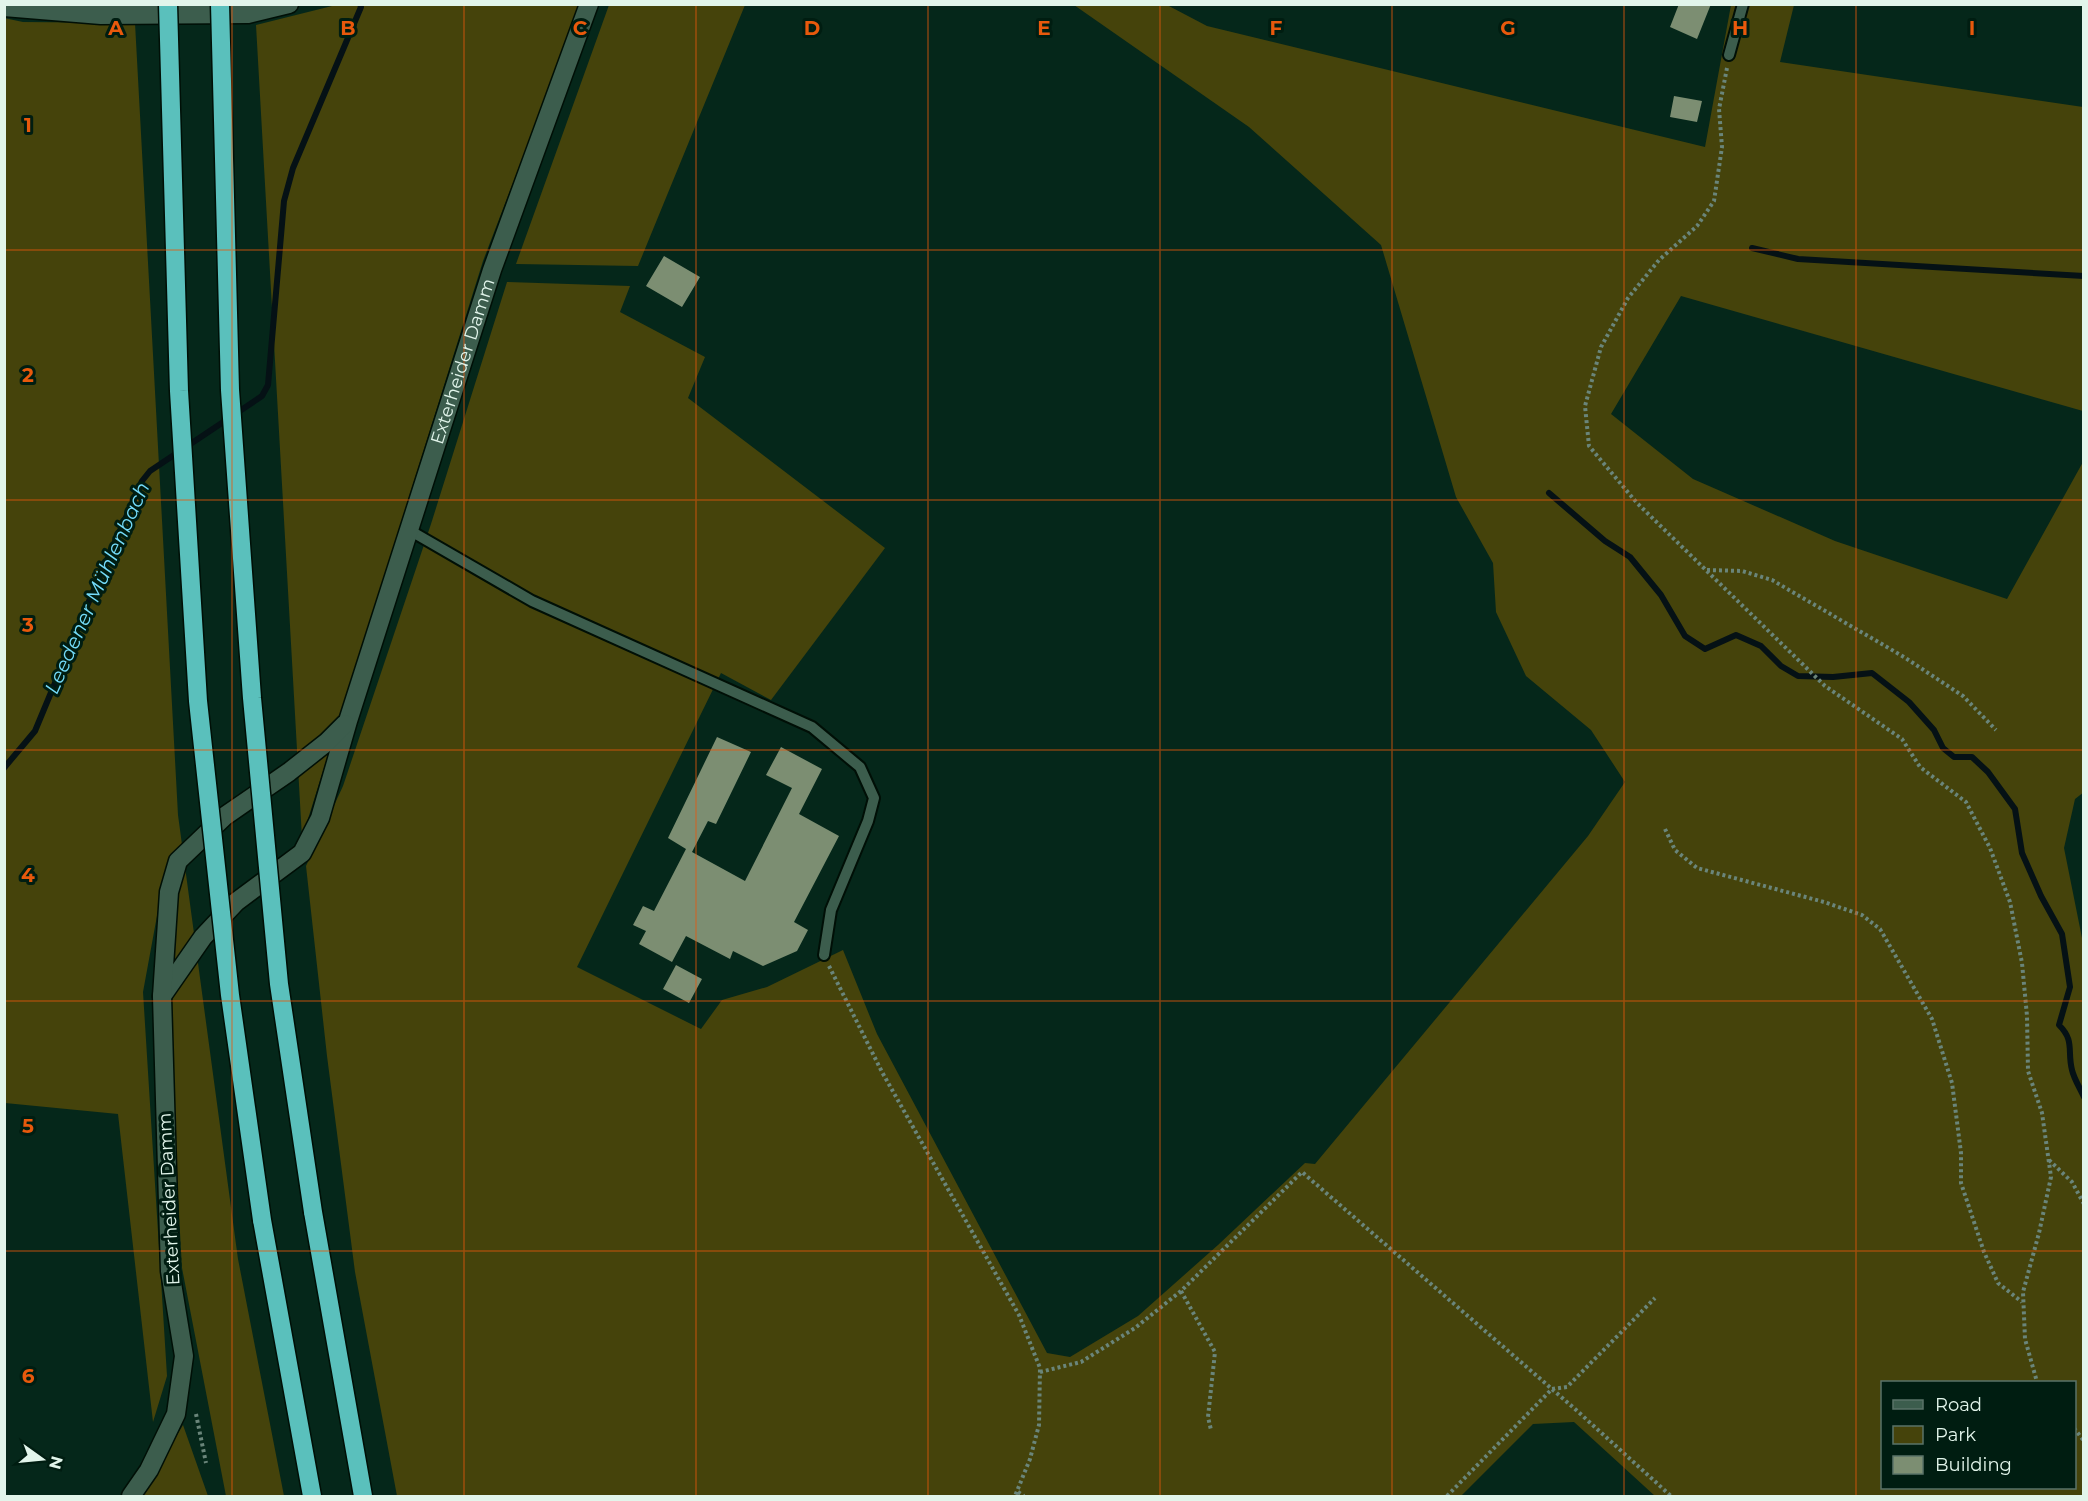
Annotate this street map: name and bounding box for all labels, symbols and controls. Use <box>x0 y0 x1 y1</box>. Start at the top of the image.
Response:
text: A <box>107 16 124 40</box>
text: B <box>340 16 356 40</box>
text: C <box>573 16 588 40</box>
text: D <box>804 16 820 40</box>
text: E <box>1037 16 1051 40</box>
text: F <box>1270 16 1283 40</box>
text: G <box>1500 16 1516 40</box>
text: H <box>1732 16 1748 40</box>
text: I <box>1969 16 1975 40</box>
text: 1 <box>24 113 32 137</box>
street label: Exterheider Damm <box>426 276 500 447</box>
text: 2 <box>22 363 34 387</box>
water label: Leedener Mühlenbach <box>39 478 155 698</box>
text: 3 <box>21 613 34 637</box>
text: 4 <box>21 863 35 887</box>
street label: Exterheider Damm <box>153 1112 185 1286</box>
text: 5 <box>22 1114 34 1138</box>
text: 6 <box>22 1364 35 1388</box>
legend <box>1881 1381 2076 1489</box>
text: Road <box>1935 1394 1982 1416</box>
text: Park <box>1935 1424 1976 1446</box>
north arrow <box>12 1429 72 1489</box>
text: N <box>45 1454 67 1471</box>
text: Building <box>1935 1454 2012 1476</box>

